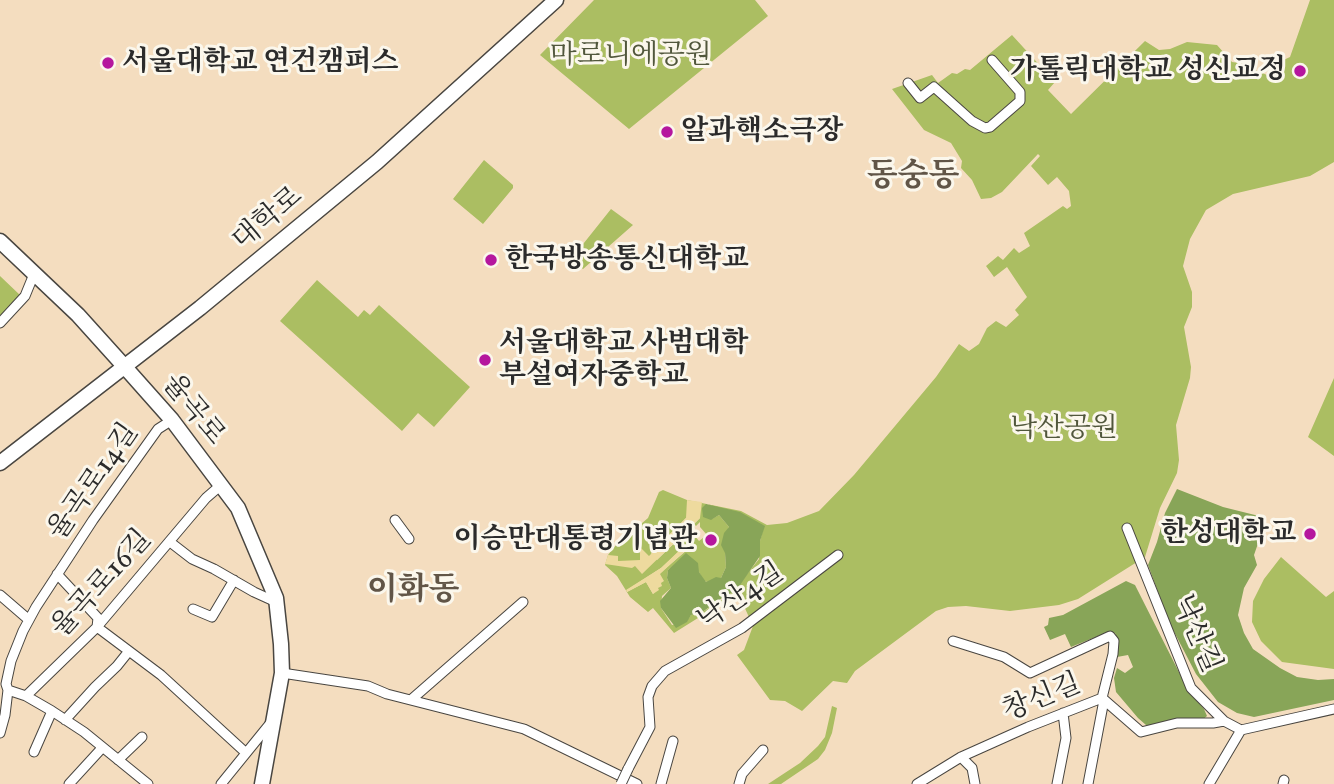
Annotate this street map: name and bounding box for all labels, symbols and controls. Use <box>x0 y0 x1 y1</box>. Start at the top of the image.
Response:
park label: 마로니에공원 <box>550 39 712 73</box>
place label: 서울대학교 연건캠퍼스 <box>122 46 399 80</box>
place label: 가톨릭대학교 성신교정 <box>1009 54 1286 88</box>
marker: 서울대학교 연건캠퍼스 <box>100 55 116 71</box>
marker: 가톨릭대학교 성신교정 <box>1292 63 1308 79</box>
place label: 알과핵소극장 <box>681 115 843 149</box>
marker: 알과핵소극장 <box>659 124 675 140</box>
district label: 동숭동 <box>867 158 959 196</box>
street label: 대학로 <box>226 180 310 258</box>
place label: 한국방송통신대학교 <box>505 243 748 277</box>
marker: 한국방송통신대학교 <box>483 252 499 268</box>
place label: 서울대학교 사범대학 부설여자중학교 <box>499 327 748 393</box>
marker: 서울대학교 사범대학 부설여자중학교 <box>477 352 493 368</box>
street label: 율곡로 <box>154 368 232 452</box>
park label: 낙산공원 <box>1010 412 1118 446</box>
street label: 율곡로14길 <box>42 417 146 547</box>
place label: 한성대학교 <box>1161 517 1296 551</box>
street label: 율곡로16길 <box>45 523 159 645</box>
place label: 이승만대통령기념관 <box>454 523 697 557</box>
marker: 한성대학교 <box>1302 526 1318 542</box>
marker: 이승만대통령기념관 <box>703 532 719 548</box>
street label: 낙산4길 <box>692 556 790 638</box>
district label: 이화동 <box>367 572 459 610</box>
street label: 낙산길 <box>1165 590 1227 678</box>
street label: 창신길 <box>998 667 1086 729</box>

